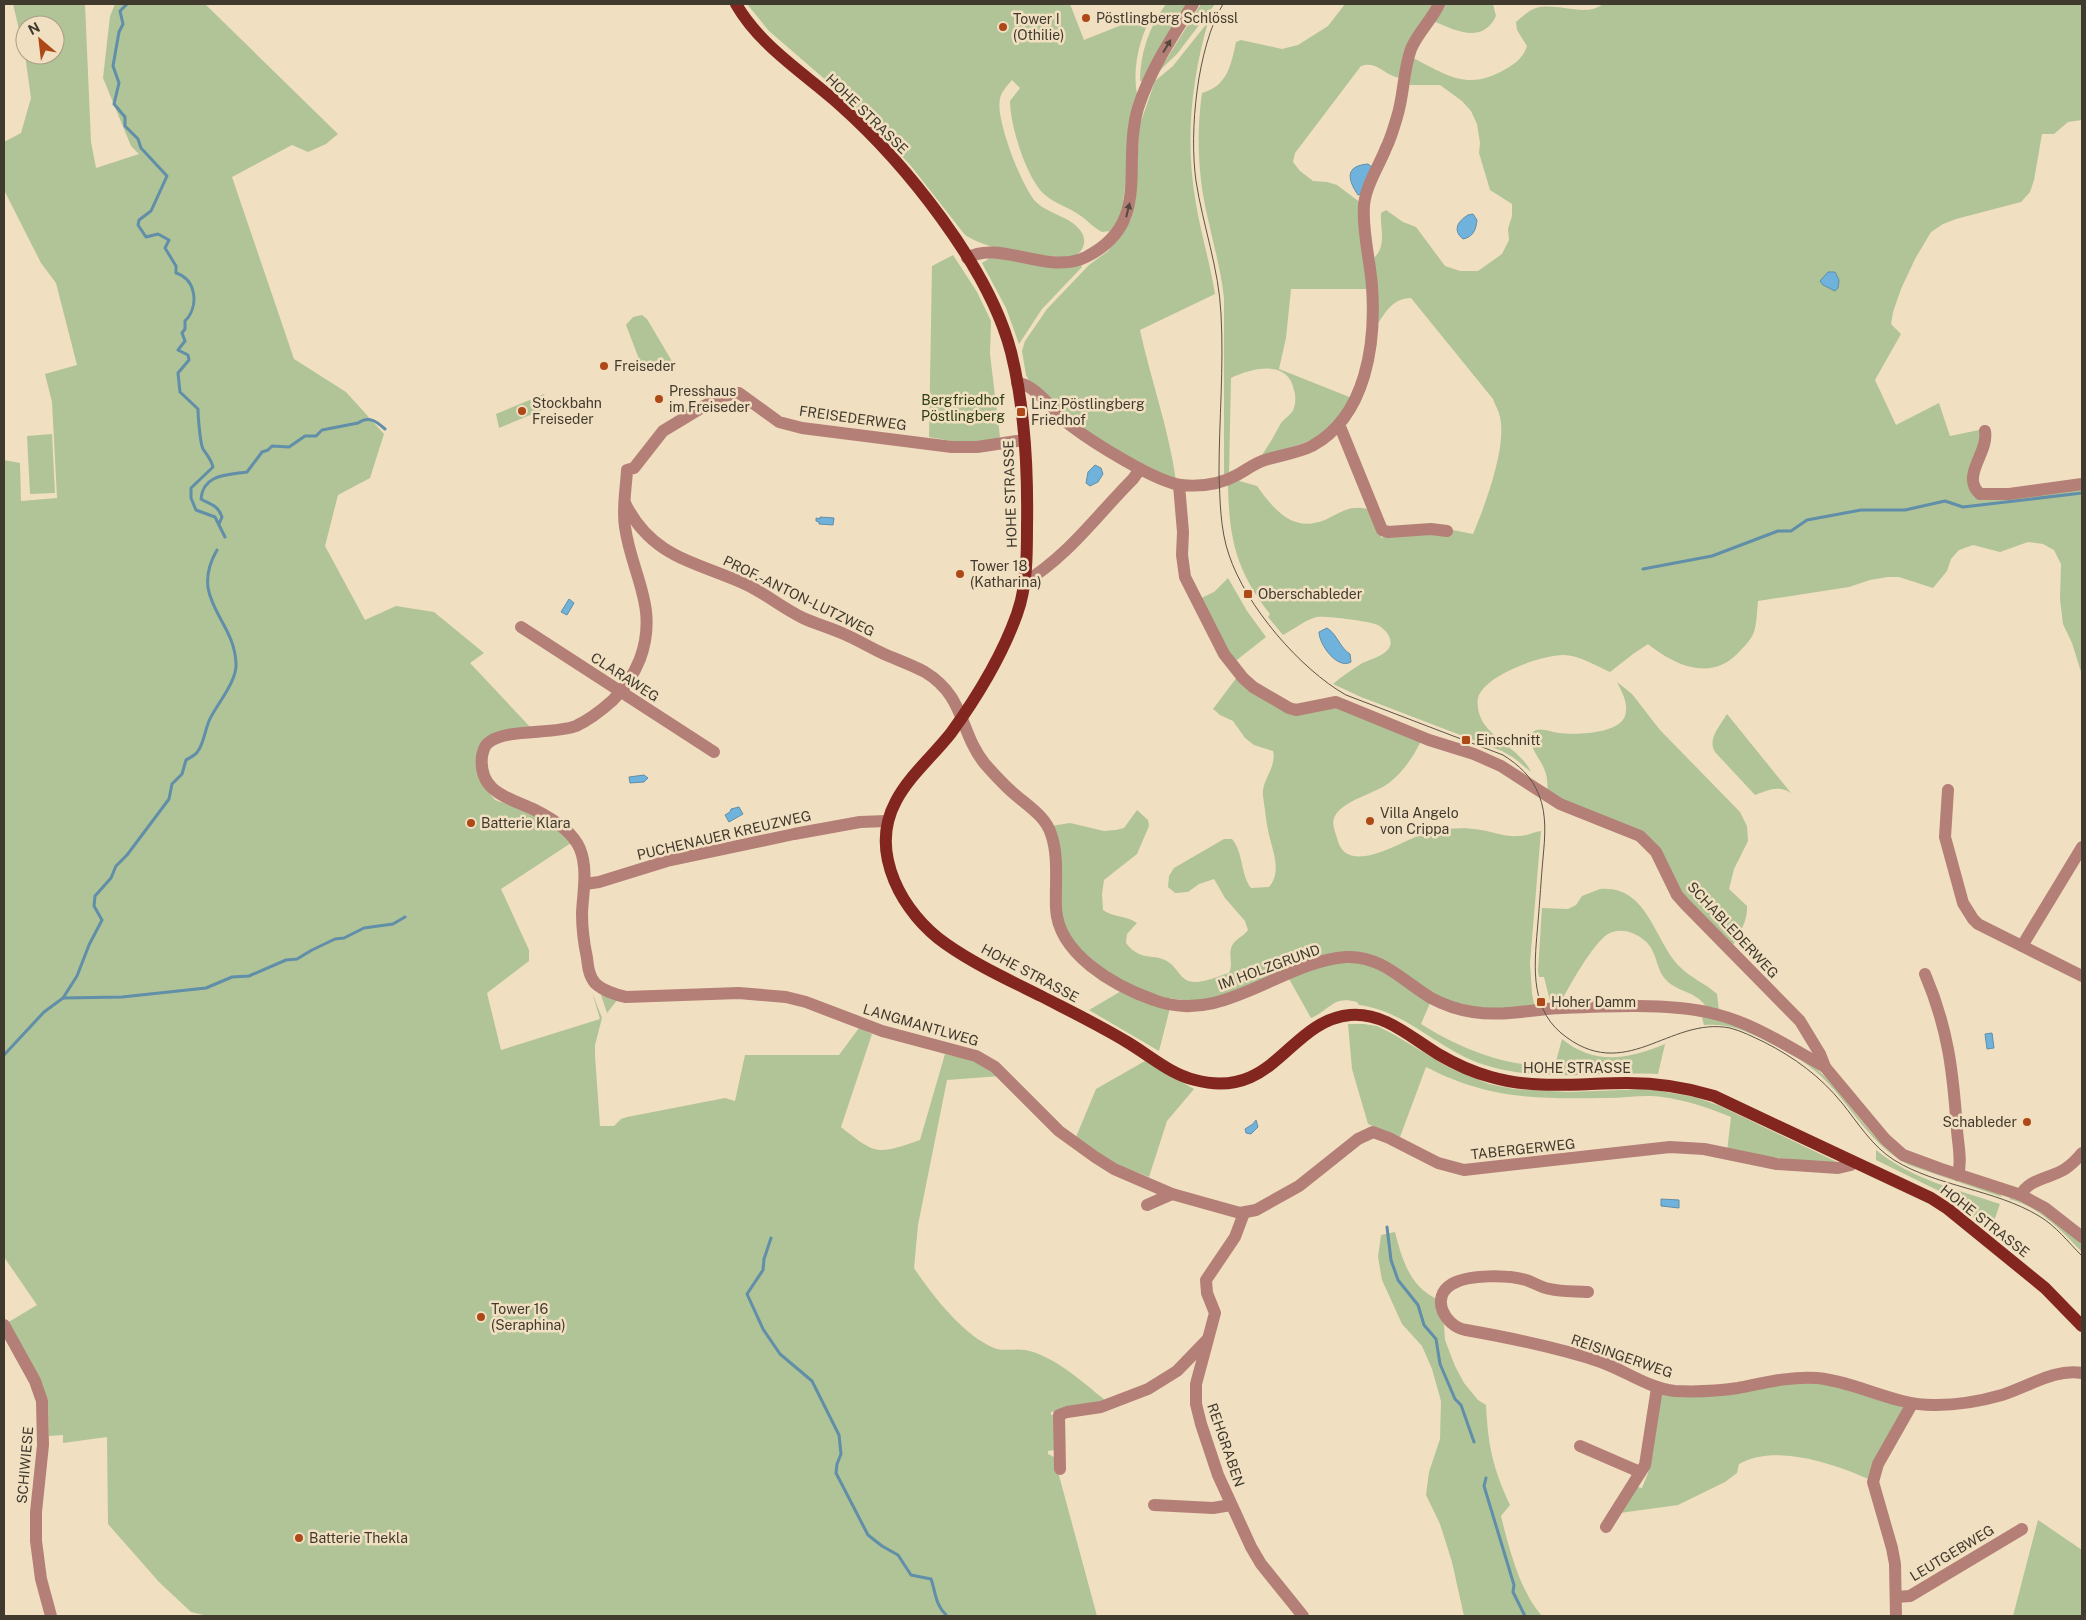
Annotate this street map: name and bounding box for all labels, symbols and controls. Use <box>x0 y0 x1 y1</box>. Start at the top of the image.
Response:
place label: Pöstlingberg Schlössl <box>1096 10 1238 26</box>
place label: Tower I (Othilie) <box>1013 11 1064 43</box>
marker: Pöstlingberg Schlössl <box>1080 12 1092 24</box>
north arrow <box>15 15 65 65</box>
text: N <box>25 19 42 38</box>
marker: Tower I (Othilie) <box>997 21 1009 33</box>
one-way arrow <box>1163 39 1172 52</box>
street label: HOHE STRASSE <box>823 71 911 157</box>
one-way arrow <box>1124 203 1132 218</box>
place label: Freiseder <box>614 358 676 374</box>
marker: Freiseder <box>598 360 610 372</box>
place label: Presshaus im Freiseder <box>669 383 750 415</box>
park label: Bergfriedhof Pöstlingberg <box>921 392 1005 424</box>
marker: Presshaus im Freiseder <box>653 393 665 405</box>
place label: Stockbahn Freiseder <box>532 395 602 427</box>
place label: Linz Pöstlingberg Friedhof <box>1031 396 1145 428</box>
street label: FREISEDERWEG <box>798 403 908 433</box>
marker: Stockbahn Freiseder <box>516 405 528 417</box>
marker: Linz Pöstlingberg Friedhof <box>1015 406 1027 418</box>
street label: HOHE STRASSE <box>1000 440 1020 548</box>
street label: PROF.-ANTON-LUTZWEG <box>721 552 877 640</box>
place label: Tower 18 (Katharina) <box>970 558 1042 590</box>
marker: Tower 18 (Katharina) <box>954 568 966 580</box>
place label: Oberschableder <box>1258 586 1362 602</box>
marker: Oberschableder <box>1242 588 1254 600</box>
street label: CLARAWEG <box>588 649 662 705</box>
place label: Einschnitt <box>1476 732 1540 748</box>
marker: Einschnitt <box>1460 734 1472 746</box>
place label: Villa Angelo von Crippa <box>1380 805 1459 837</box>
street label: PUCHENAUER KREUZWEG <box>635 807 813 863</box>
place label: Batterie Klara <box>481 815 570 831</box>
marker: Villa Angelo von Crippa <box>1364 815 1376 827</box>
marker: Batterie Klara <box>465 817 477 829</box>
street label: SCHABLEDERWEG <box>1684 879 1782 981</box>
street label: HOHE STRASSE <box>979 941 1081 1005</box>
street label: IM HOLZGRUND <box>1216 941 1322 993</box>
place label: Hoher Damm <box>1551 994 1636 1010</box>
marker: Hoher Damm <box>1535 996 1547 1008</box>
street label: LANGMANTLWEG <box>861 1001 981 1049</box>
street label: HOHE STRASSE <box>1523 1060 1631 1076</box>
place label: Schableder <box>1942 1114 2017 1130</box>
marker: Schableder <box>2021 1116 2033 1128</box>
street label: TABERGERWEG <box>1470 1136 1576 1162</box>
street label: HOHE STRASSE <box>1938 1181 2032 1261</box>
place label: Tower 16 (Seraphina) <box>491 1301 566 1333</box>
marker: Tower 16 (Seraphina) <box>475 1311 487 1323</box>
street label: REISINGERWEG <box>1569 1331 1675 1381</box>
street label: REHGRABEN <box>1204 1401 1248 1489</box>
street label: SCHIWIESE <box>14 1426 36 1504</box>
street label: LEUTGEBWEG <box>1907 1522 1997 1584</box>
place label: Batterie Thekla <box>309 1530 408 1546</box>
marker: Batterie Thekla <box>293 1532 305 1544</box>

